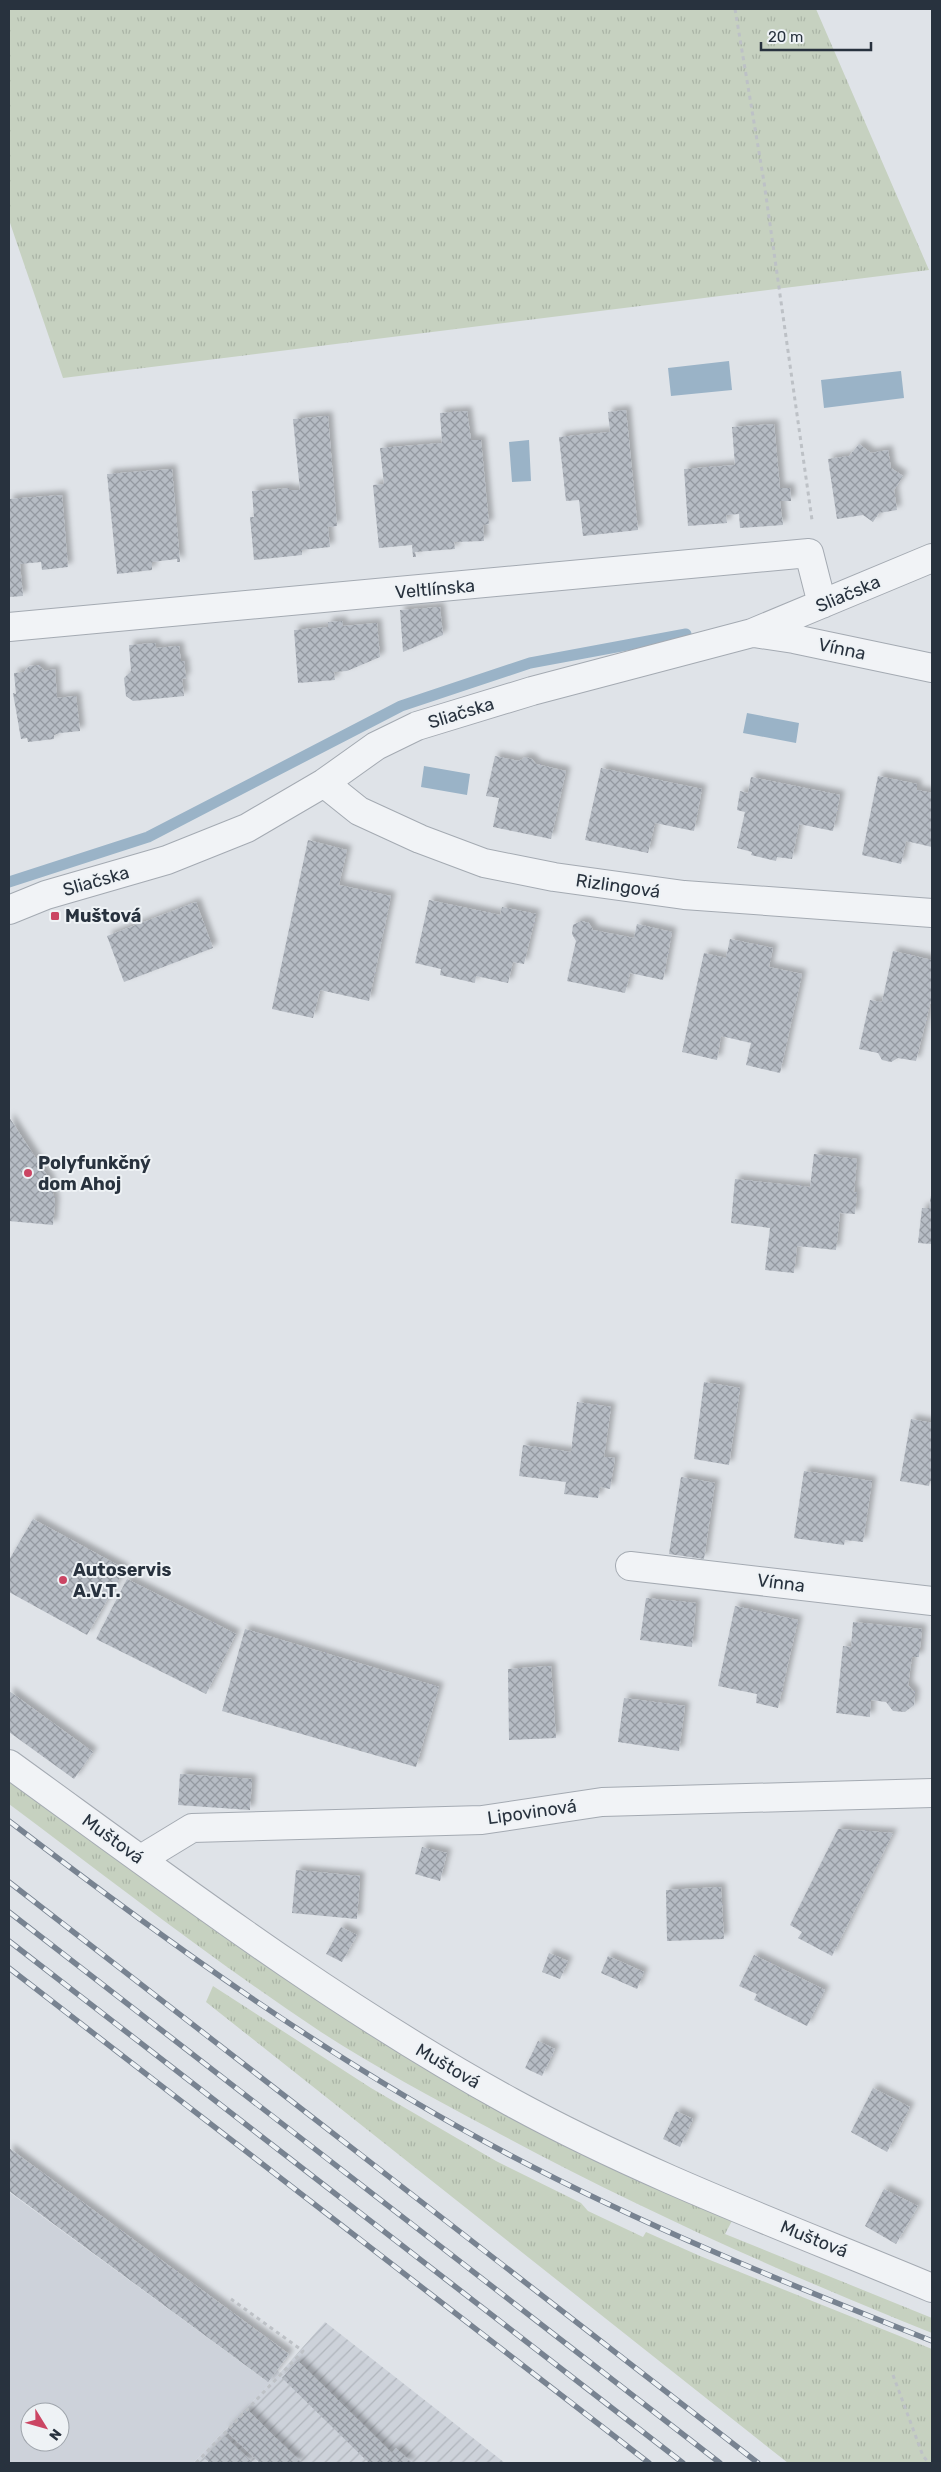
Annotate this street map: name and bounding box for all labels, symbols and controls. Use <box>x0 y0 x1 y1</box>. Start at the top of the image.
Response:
scale bar <box>761 20 871 52</box>
text: 20 m <box>768 28 803 46</box>
street label: Sliačska <box>812 571 884 617</box>
street label: Veltlínska <box>394 575 476 603</box>
street label: Vínna <box>816 633 868 665</box>
street label: Sliačska <box>425 693 497 733</box>
street label: Sliačska <box>60 861 132 901</box>
street label: Rizlingová <box>574 869 662 903</box>
place label: Muštová <box>65 905 141 927</box>
marker: Muštová <box>49 910 61 922</box>
place label: Polyfunkčný dom Ahoj <box>38 1152 151 1195</box>
marker: Polyfunkčný dom Ahoj <box>22 1167 34 1179</box>
place label: Autoservis A.V.T. <box>73 1559 171 1602</box>
street label: Vínna <box>756 1569 806 1597</box>
marker: Autoservis A.V.T. <box>57 1574 69 1586</box>
street label: Lipovinová <box>486 1795 578 1829</box>
street label: Muštová <box>78 1809 148 1869</box>
street label: Muštová <box>412 2039 484 2093</box>
street label: Muštová <box>777 2216 851 2262</box>
north arrow <box>20 2402 70 2452</box>
text: N <box>45 2425 65 2444</box>

